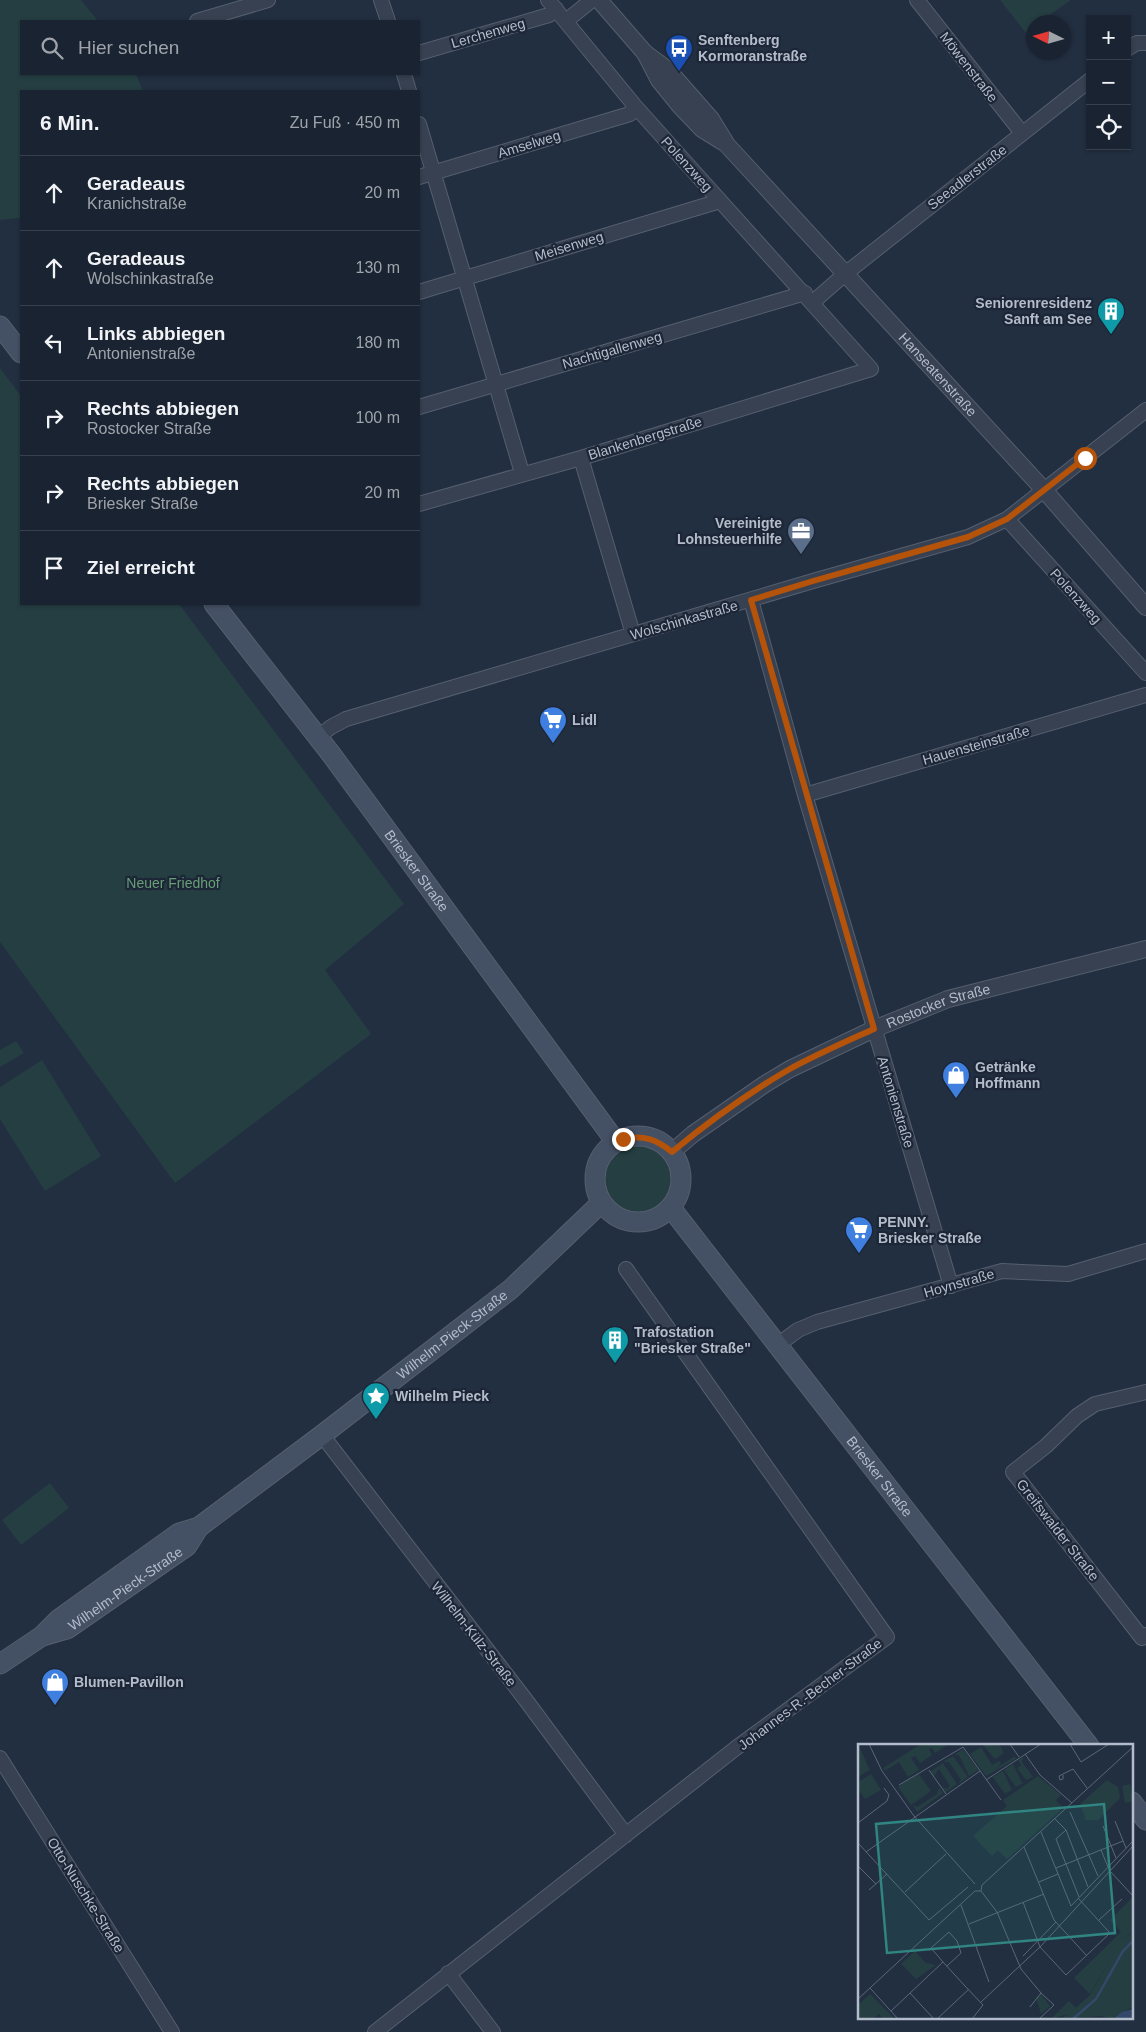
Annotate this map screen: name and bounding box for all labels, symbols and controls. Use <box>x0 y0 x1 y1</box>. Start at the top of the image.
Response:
street label: Lerchenweg <box>449 15 527 51</box>
north arrow <box>1026 15 1071 60</box>
map controls <box>1086 15 1131 150</box>
button: + <box>1086 15 1131 60</box>
search box <box>20 20 420 75</box>
street label: Möwenstraße <box>937 29 1002 106</box>
place label: Senftenberg Kormoranstraße <box>698 32 807 64</box>
bus stop icon: Senftenberg Kormoranstraße <box>664 33 694 72</box>
icon: search <box>38 34 66 62</box>
text: Hier suchen <box>78 37 179 58</box>
button: − <box>1086 60 1131 105</box>
button: locate <box>1086 105 1131 150</box>
text: 6 Min. <box>40 111 100 134</box>
text: Zu Fuß · 450 m <box>290 114 400 131</box>
street label: Amselweg <box>496 127 562 161</box>
street label: Polenzweg <box>658 133 716 195</box>
street label: Seeadlerstraße <box>924 141 1010 213</box>
text: Geradeaus <box>87 173 185 194</box>
icon: ahead <box>40 179 68 207</box>
text: 20 m <box>364 184 400 201</box>
text: Kranichstraße <box>87 195 187 212</box>
street label: Meisenweg <box>533 228 605 264</box>
text: Geradeaus <box>87 248 185 269</box>
icon: ahead <box>40 254 68 282</box>
text: 130 m <box>356 259 400 276</box>
text: Wolschinkastraße <box>87 270 214 287</box>
place label: Seniorenresidenz Sanft am See <box>975 295 1092 327</box>
building icon: Seniorenresidenz Sanft am See <box>1096 296 1126 335</box>
text: Links abbiegen <box>87 323 225 344</box>
street label: Nachtigallenweg <box>560 328 664 372</box>
icon: left <box>40 329 68 357</box>
street label: Hanseatenstraße <box>896 330 980 420</box>
text: 180 m <box>356 334 400 351</box>
text: Antonienstraße <box>87 345 196 362</box>
text: Rechts abbiegen <box>87 398 239 419</box>
icon: right <box>40 404 68 432</box>
text: 100 m <box>356 409 400 426</box>
street label: Blankenbergstraße <box>586 413 704 463</box>
text: Rostocker Straße <box>87 420 211 437</box>
route start <box>1074 447 1097 470</box>
text: Rechts abbiegen <box>87 473 239 494</box>
icon: right <box>40 479 68 507</box>
text: 20 m <box>364 484 400 501</box>
text: Briesker Straße <box>87 495 198 512</box>
place label: Vereinigte Lohnsteuerhilfe <box>677 515 782 547</box>
office icon: Vereinigte Lohnsteuerhilfe <box>786 516 816 555</box>
icon: arrive <box>40 554 68 582</box>
text: Ziel erreicht <box>87 557 195 578</box>
street label: Polenzweg <box>1047 565 1105 627</box>
street label: Wolschinkastraße <box>628 597 740 643</box>
supermarket icon: Lidl <box>538 705 568 744</box>
place label: Lidl <box>572 712 597 728</box>
street label: Hauensteinstraße <box>921 722 1032 768</box>
street label: Briesker Straße <box>381 827 452 915</box>
park label: Neuer Friedhof <box>126 875 220 891</box>
street label: Rostocker Straße <box>884 981 992 1031</box>
street label: Antonienstraße <box>874 1054 918 1150</box>
place label: Getränke Hoffmann <box>975 1059 1040 1091</box>
shop icon: Getränke Hoffmann <box>941 1060 971 1099</box>
route end <box>612 1128 635 1151</box>
place label: PENNY. Briesker Straße <box>878 1214 982 1246</box>
supermarket icon: PENNY. Briesker Straße <box>844 1215 874 1254</box>
street label: Hoynstraße <box>922 1265 996 1301</box>
street label: Wilhelm-Pieck-Straße <box>394 1287 511 1382</box>
place label: Trafostation "Briesker Straße" <box>634 1324 751 1356</box>
building icon: Trafostation "Briesker Straße" <box>600 1325 630 1364</box>
place icon: Wilhelm Pieck <box>361 1381 391 1420</box>
place label: Wilhelm Pieck <box>395 1388 489 1404</box>
street label: Briesker Straße <box>843 1433 916 1520</box>
street label: Greifswalder Straße <box>1013 1476 1103 1584</box>
street label: Wilhelm-Pieck-Straße <box>65 1543 186 1634</box>
street label: Wilhelm-Külz-Straße <box>428 1579 520 1690</box>
street label: Johannes-R.-Becher-Straße <box>735 1635 885 1753</box>
shop icon: Blumen-Pavillon <box>40 1667 70 1706</box>
place label: Blumen-Pavillon <box>74 1674 184 1690</box>
inset map <box>858 1744 1134 2020</box>
street label: Otto-Nuschke-Straße <box>44 1835 128 1956</box>

